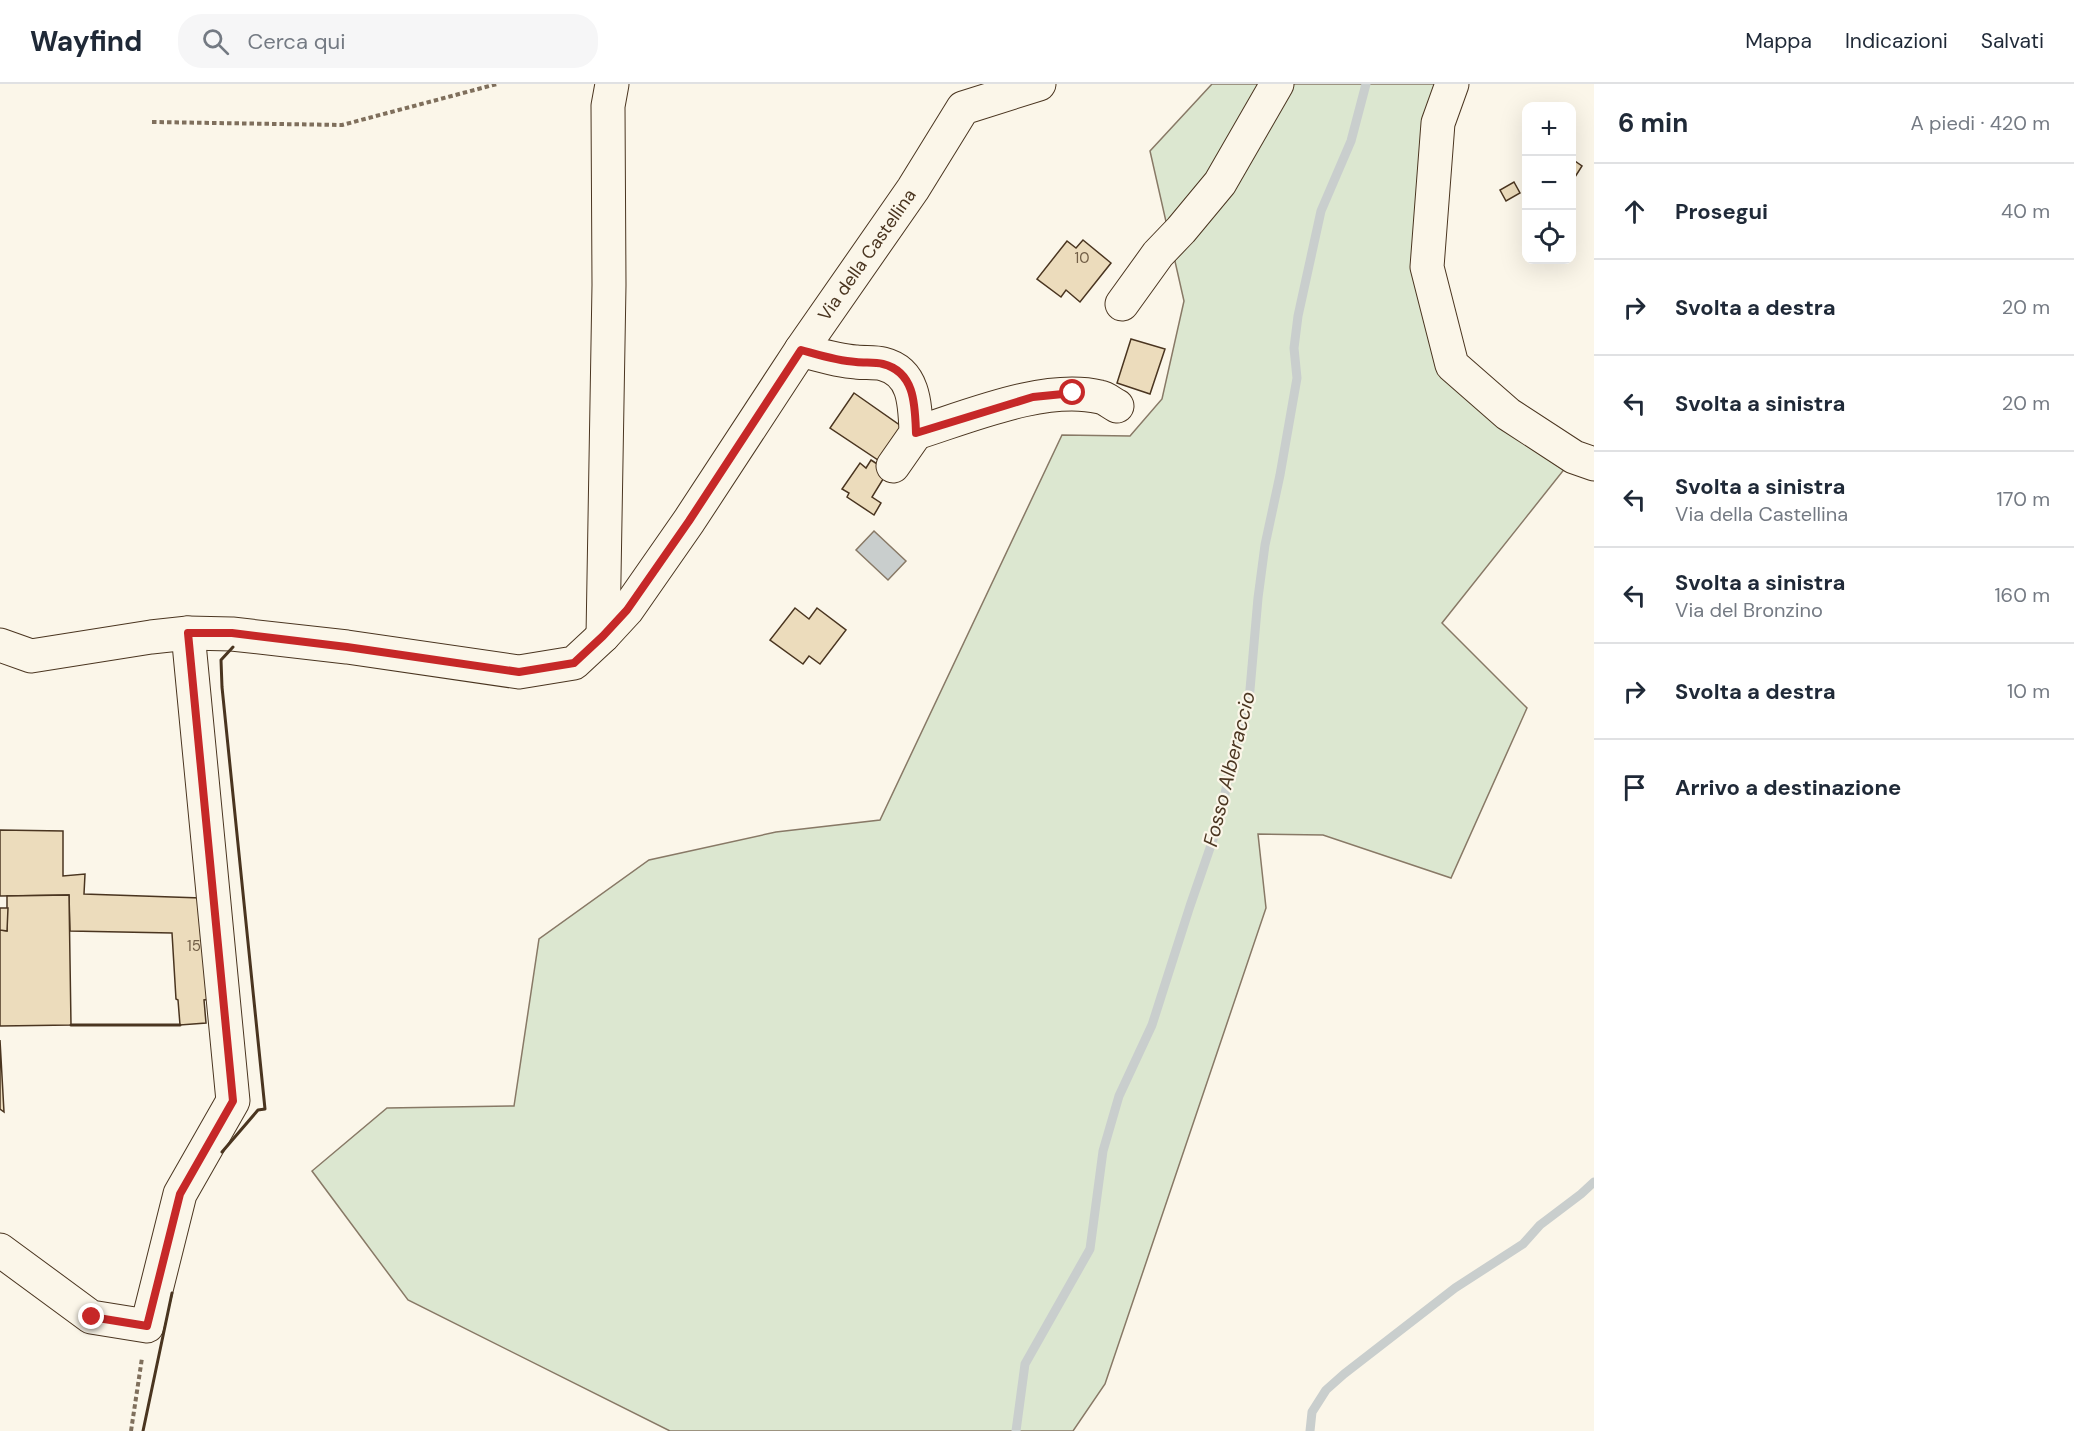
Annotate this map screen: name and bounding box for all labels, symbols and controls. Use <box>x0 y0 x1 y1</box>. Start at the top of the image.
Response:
search box <box>178 14 598 68</box>
text: Wayfind <box>30 23 142 60</box>
icon: search <box>199 25 232 58</box>
text: Cerca qui <box>247 27 345 56</box>
text: Mappa <box>1745 27 1812 55</box>
text: Indicazioni <box>1845 27 1948 55</box>
text: Salvati <box>1981 27 2044 55</box>
map controls <box>1522 102 1576 264</box>
button: + <box>1522 102 1576 156</box>
text: 6 min <box>1618 106 1688 140</box>
text: A piedi · 420 m <box>1911 110 2050 136</box>
button: − <box>1522 156 1576 210</box>
street label: Via della Castellina <box>812 184 922 326</box>
icon: ahead <box>1618 195 1651 228</box>
text: Prosegui <box>1675 197 1768 226</box>
text: 40 m <box>2001 198 2050 224</box>
button: locate <box>1522 210 1576 264</box>
house number: 10 <box>1075 248 1089 268</box>
icon: right <box>1618 291 1651 324</box>
text: Svolta a destra <box>1675 293 1836 322</box>
text: 20 m <box>2002 294 2050 320</box>
route start <box>1059 379 1085 405</box>
icon: left <box>1618 387 1651 420</box>
text: Svolta a sinistra <box>1675 389 1845 418</box>
text: 20 m <box>2002 390 2050 416</box>
text: Svolta a sinistra <box>1675 472 1845 501</box>
icon: left <box>1618 483 1651 516</box>
text: 170 m <box>1997 486 2050 512</box>
text: Via della Castellina <box>1675 501 1848 527</box>
text: Svolta a sinistra <box>1675 568 1845 597</box>
icon: left <box>1618 579 1651 612</box>
text: 160 m <box>1994 582 2050 608</box>
text: Via del Bronzino <box>1675 597 1823 623</box>
icon: right <box>1618 675 1651 708</box>
text: Svolta a destra <box>1675 677 1836 706</box>
text: 10 m <box>2007 678 2050 704</box>
water label: Fosso Alberaccio <box>1197 689 1261 849</box>
icon: arrive <box>1618 771 1651 804</box>
text: Arrivo a destinazione <box>1675 773 1901 802</box>
house number: 15 <box>187 936 201 956</box>
route end <box>78 1303 104 1329</box>

